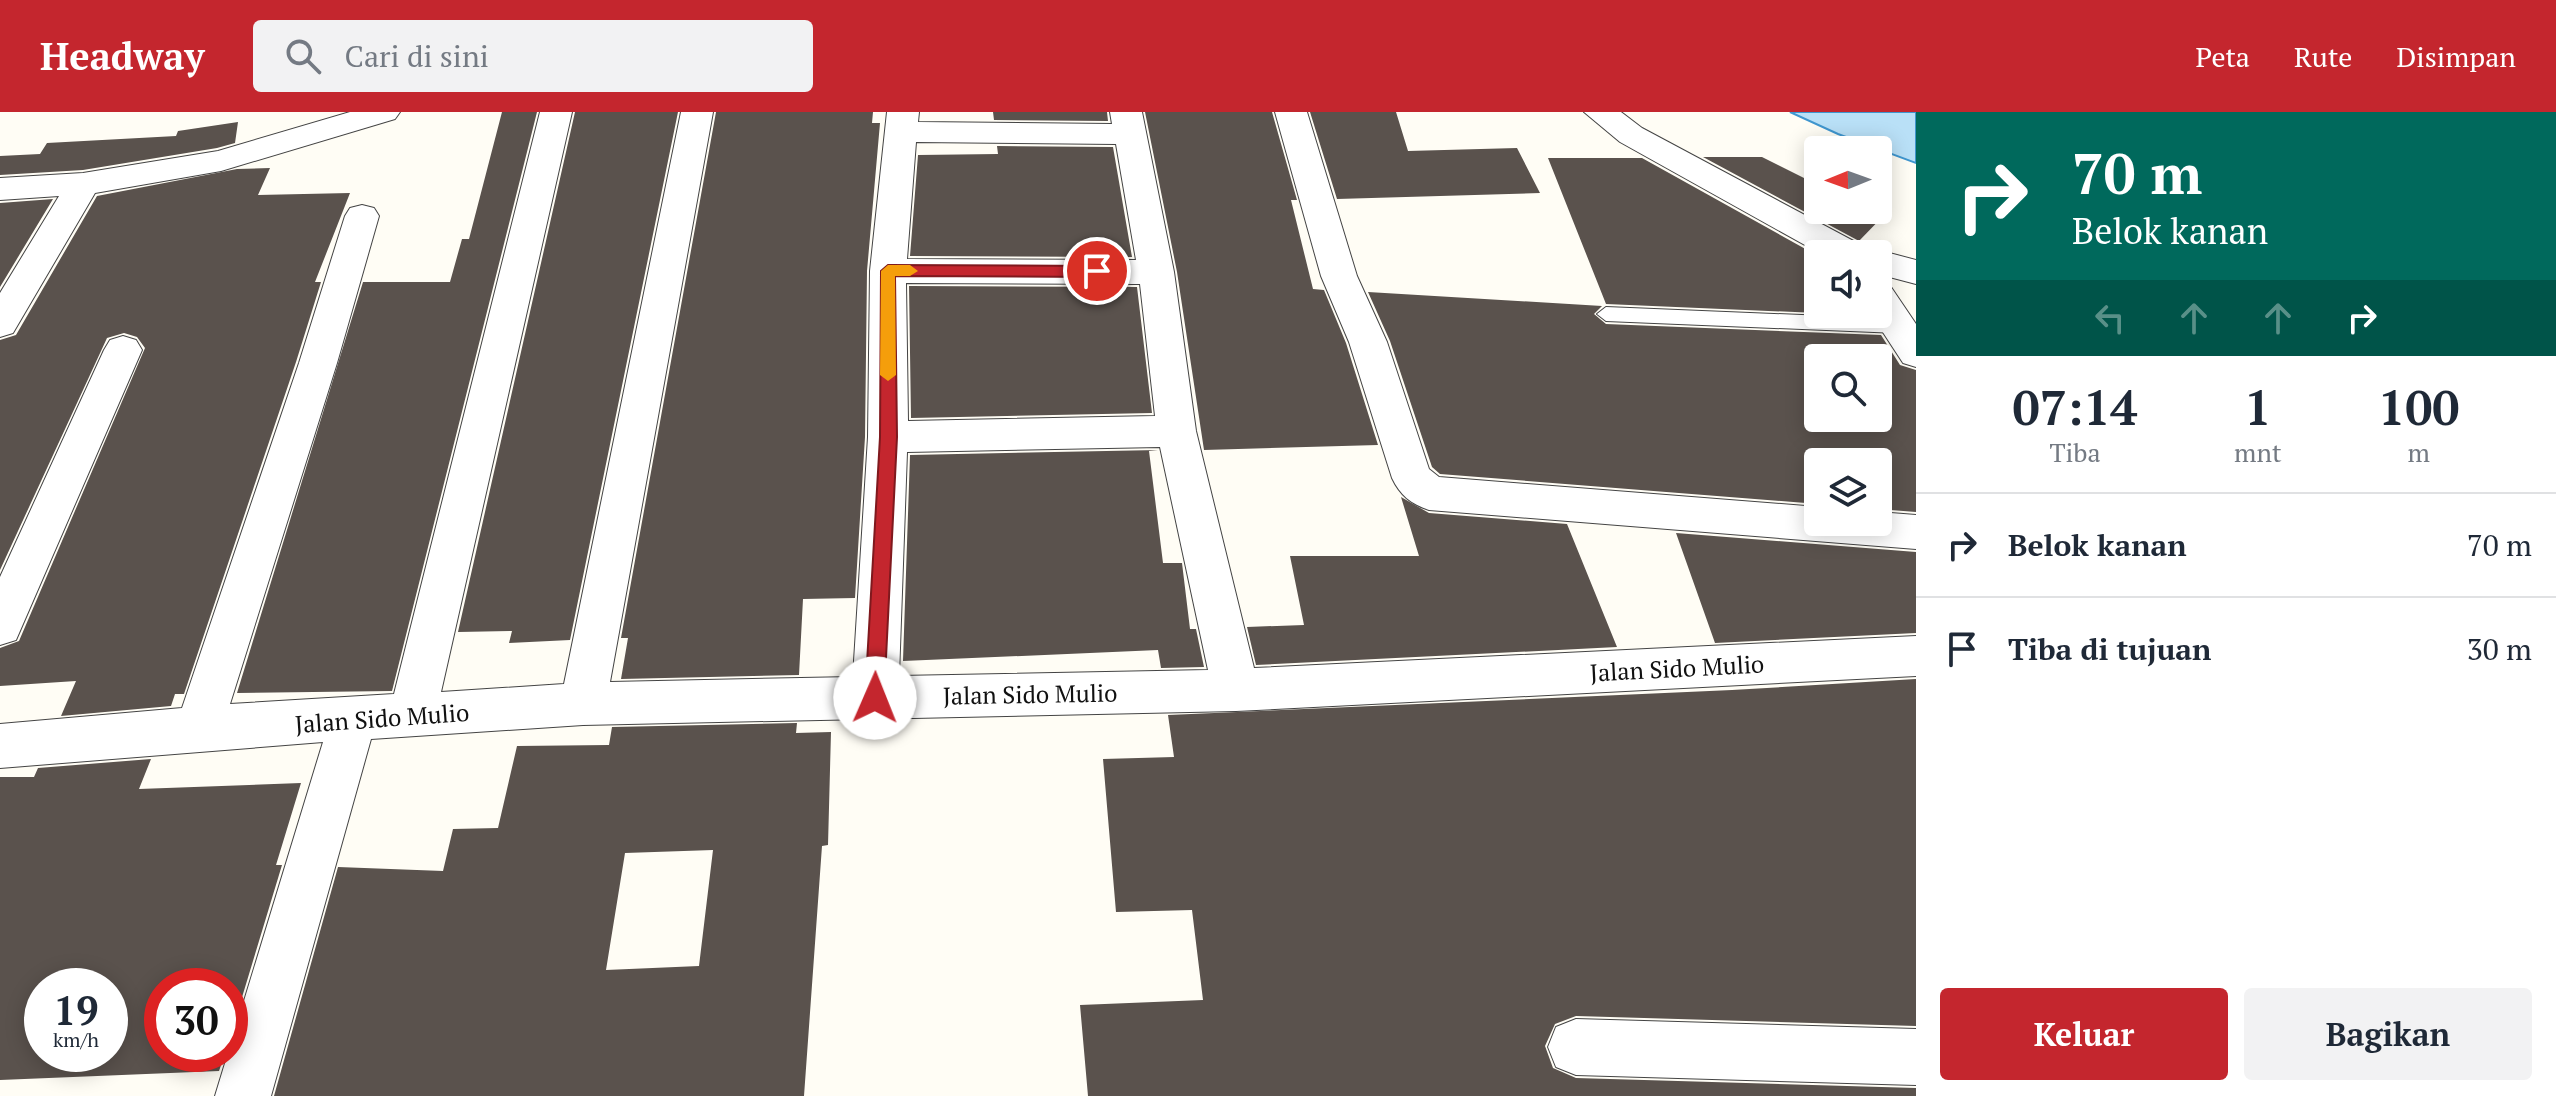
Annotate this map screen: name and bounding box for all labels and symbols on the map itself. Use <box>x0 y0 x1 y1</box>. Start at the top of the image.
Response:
north arrow <box>1804 136 1892 224</box>
pin <box>1063 237 1131 305</box>
street label: Jalan Sido Mulio <box>1589 647 1765 689</box>
position arrow <box>833 656 917 740</box>
street label: Jalan Sido Mulio <box>942 676 1118 712</box>
street label: Jalan Sido Mulio <box>294 696 470 740</box>
speed limit sign: 30 <box>144 968 248 1072</box>

